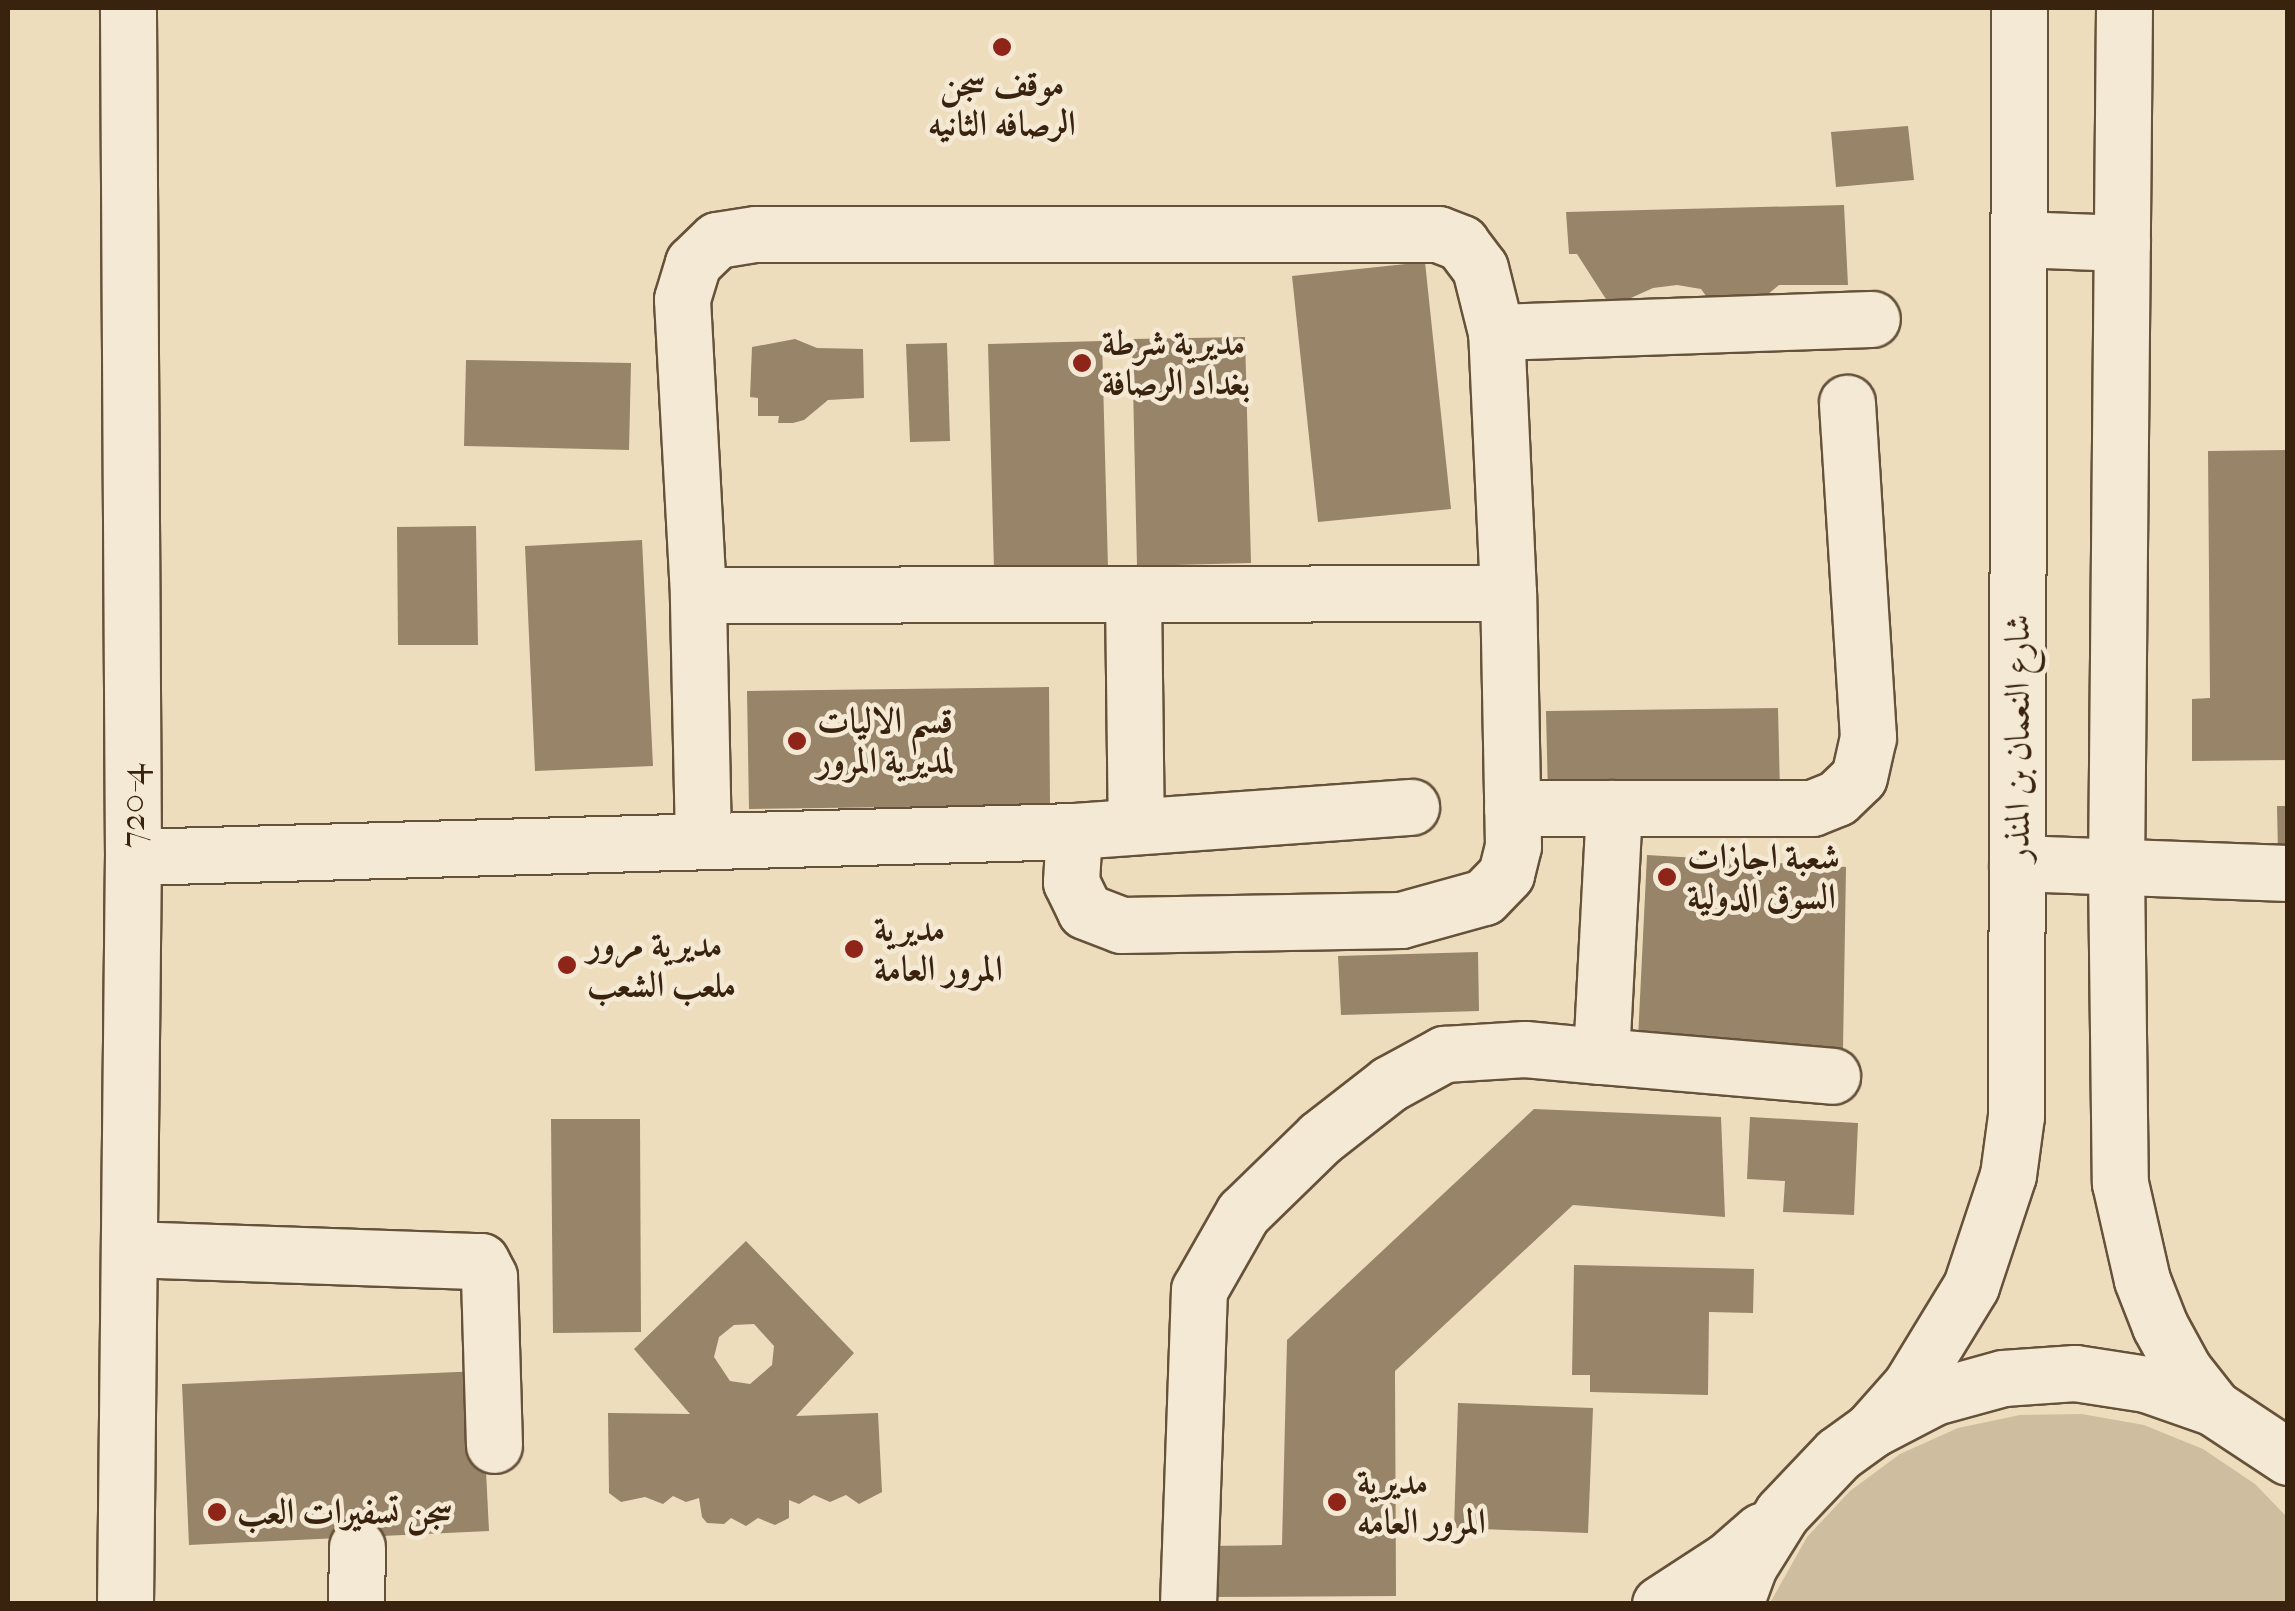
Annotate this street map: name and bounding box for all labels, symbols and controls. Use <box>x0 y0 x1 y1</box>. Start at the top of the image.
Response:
marker: موقف سجن الرصافه الثانيه <box>991 36 1013 58</box>
place label: موقف سجن الرصافه الثانيه <box>928 63 1076 145</box>
place label: مديرية شرطة بغداد الرصافة <box>1102 322 1250 404</box>
marker: مديرية شرطة بغداد الرصافة <box>1071 352 1093 374</box>
street label: شارع النعمان بن المنذر <box>1997 614 2039 862</box>
place label: قسم الاليات لمديرية المرور <box>817 700 954 782</box>
marker: قسم الاليات لمديرية المرور <box>786 730 808 752</box>
street label: 720-4 <box>112 764 154 848</box>
place label: شعبة اجازات السوق الدولية <box>1687 836 1840 918</box>
marker: شعبة اجازات السوق الدولية <box>1656 866 1678 888</box>
place label: مديرية المرور العامة <box>874 908 1003 990</box>
place label: مديرية مرور ملعب الشعب <box>587 924 736 1006</box>
marker: مديرية المرور العامة <box>843 938 865 960</box>
marker: مديرية مرور ملعب الشعب <box>556 954 578 976</box>
place label: مديرية المرور العامه <box>1357 1461 1486 1543</box>
place label: سجن تسفيرات العب <box>237 1491 453 1533</box>
marker: مديرية المرور العامه <box>1326 1491 1348 1513</box>
marker: سجن تسفيرات العب <box>206 1501 228 1523</box>

